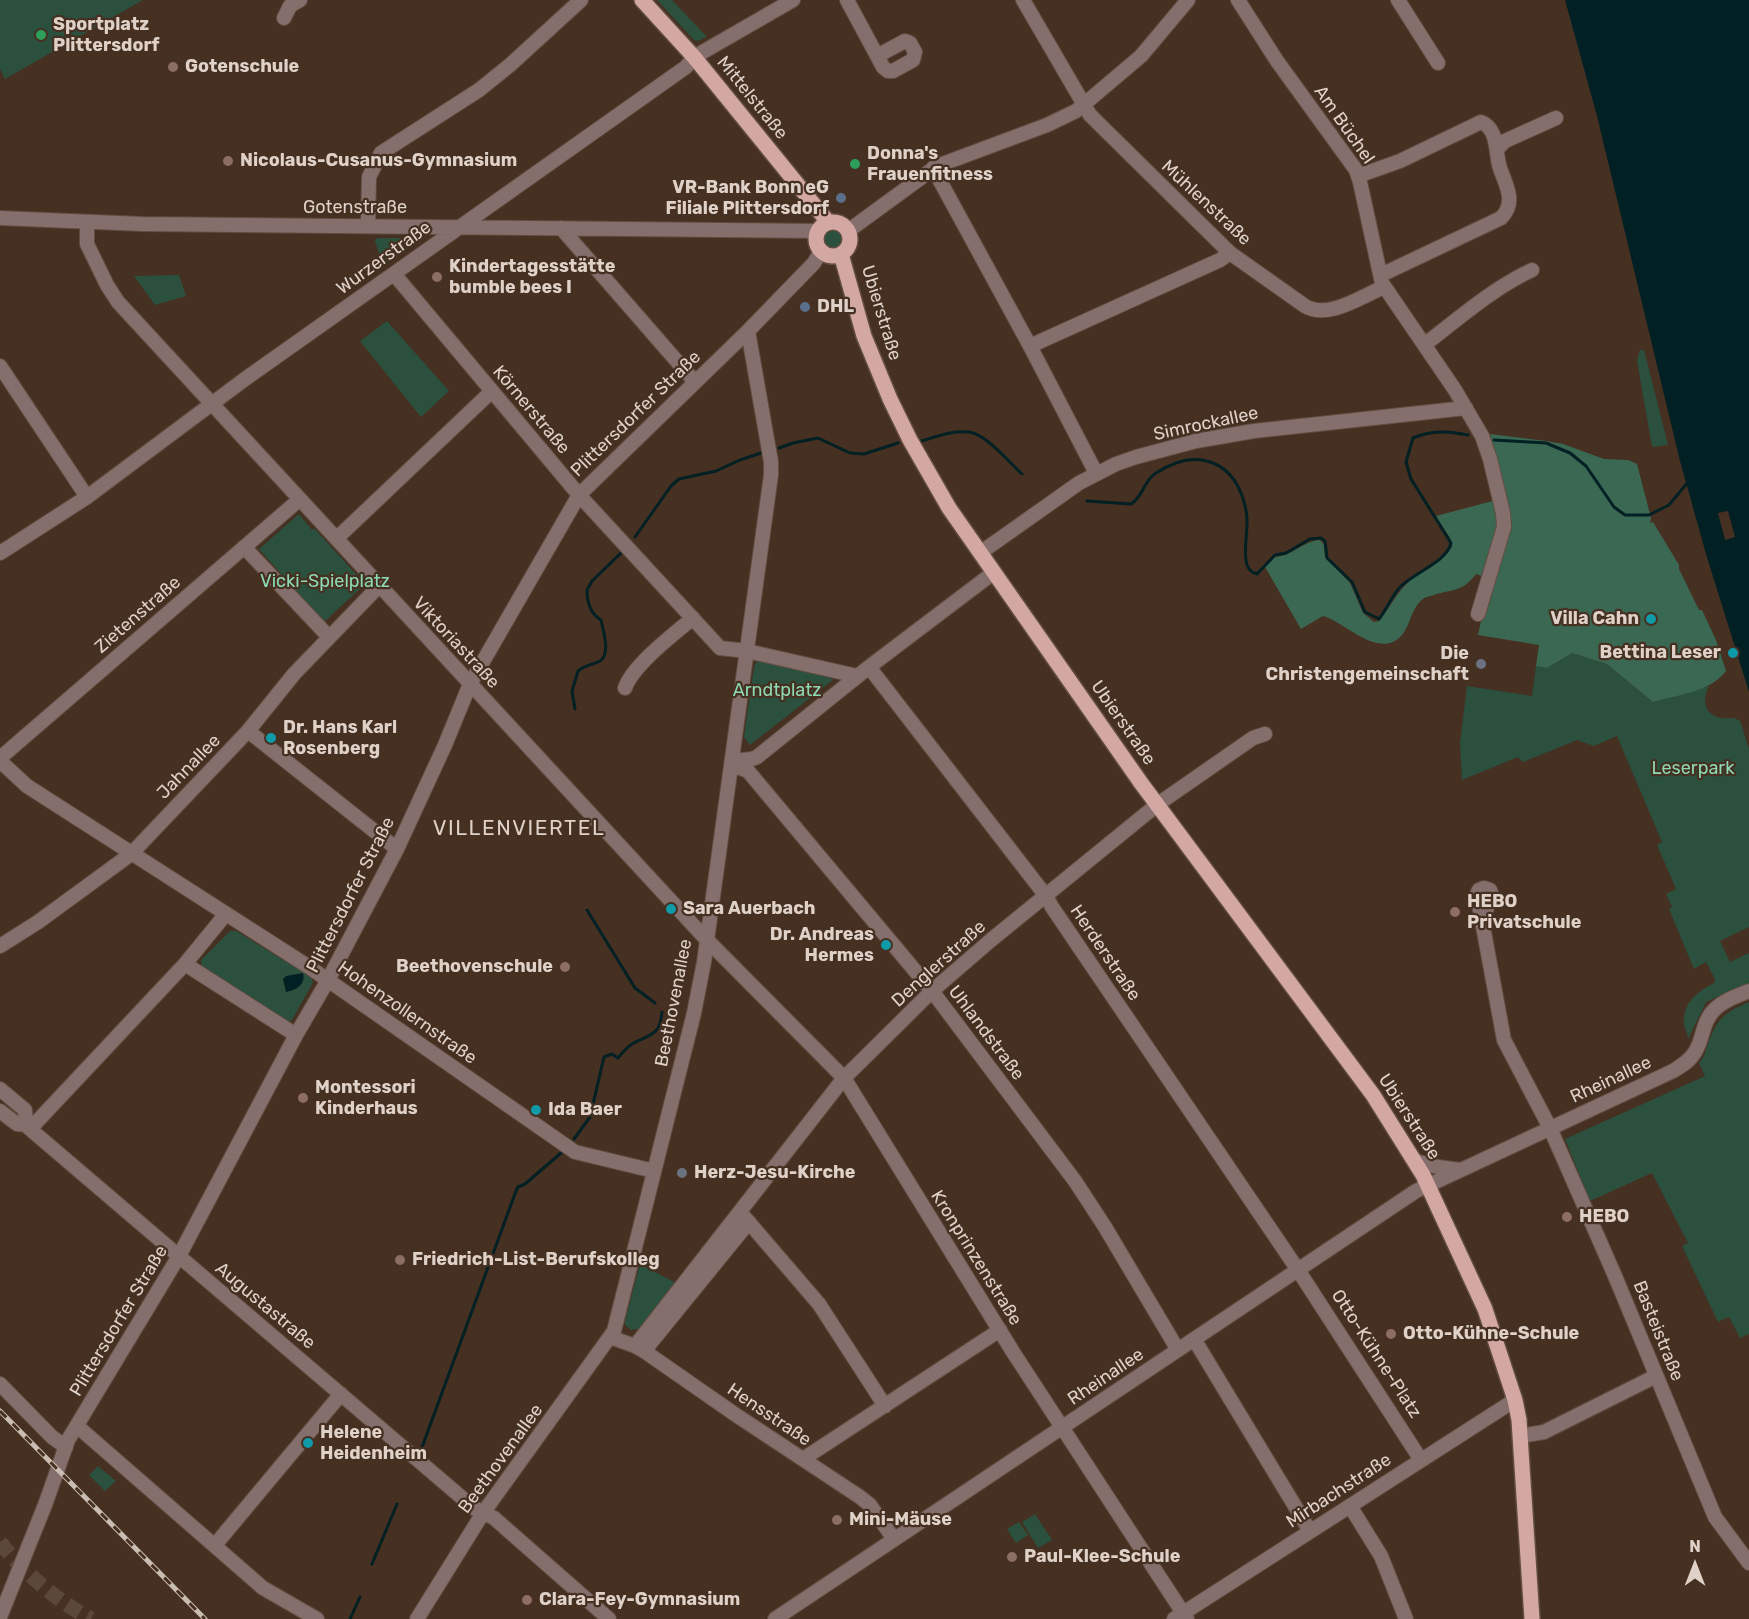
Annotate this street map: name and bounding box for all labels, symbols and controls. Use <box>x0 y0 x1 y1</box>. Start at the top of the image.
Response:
place label: Sportplatz Plittersdorf <box>53 14 160 57</box>
marker: Sportplatz Plittersdorf <box>34 28 48 42</box>
street label: Mittelstraße <box>712 52 792 144</box>
place label: Gotenschule <box>185 56 299 78</box>
marker: Gotenschule <box>166 60 180 74</box>
street label: Am Büchel <box>1309 82 1379 168</box>
place label: Donna's Frauenfitness <box>867 143 993 186</box>
place label: Nicolaus-Cusanus-Gymnasium <box>240 150 517 172</box>
marker: Nicolaus-Cusanus-Gymnasium <box>221 154 235 168</box>
street label: Mühlenstraße <box>1157 156 1255 250</box>
marker: Donna's Frauenfitness <box>848 157 862 171</box>
place label: VR-Bank Bonn eG Filiale Plittersdorf <box>666 177 829 219</box>
marker: VR-Bank Bonn eG Filiale Plittersdorf <box>834 191 848 205</box>
street label: Gotenstraße <box>303 197 407 219</box>
street label: Wurzerstraße <box>333 217 435 299</box>
place label: Kindertagesstätte bumble bees I <box>449 256 615 298</box>
street label: Ubierstraße <box>856 263 906 363</box>
marker: Kindertagesstätte bumble bees I <box>430 270 444 284</box>
place label: DHL <box>817 296 854 318</box>
marker: DHL <box>798 300 812 314</box>
street label: Plittersdorfer Straße <box>567 346 705 482</box>
street label: Körnerstraße <box>488 361 574 459</box>
street label: Simrockallee <box>1152 402 1260 446</box>
park label: Vicki-Spielplatz <box>260 571 390 593</box>
street label: Zietenstraße <box>91 572 185 658</box>
street label: Viktoriastraße <box>408 593 504 693</box>
place label: Villa Cahn <box>1550 608 1639 630</box>
marker: Villa Cahn <box>1644 612 1658 626</box>
place label: Bettina Leser <box>1600 642 1721 664</box>
place label: Die Christengemeinschaft <box>1266 643 1469 686</box>
marker: Bettina Leser <box>1726 646 1740 660</box>
marker: Die Christengemeinschaft <box>1474 657 1488 671</box>
street label: Ubierstraße <box>1086 677 1160 769</box>
park label: Arndtplatz <box>733 680 821 702</box>
place label: Dr. Hans Karl Rosenberg <box>283 717 397 760</box>
street label: Jahnallee <box>153 730 225 804</box>
marker: Dr. Hans Karl Rosenberg <box>264 731 278 745</box>
park label: Leserpark <box>1652 758 1734 780</box>
street label: Plittersdorfer Straße <box>302 813 400 977</box>
district label: VILLENVIERTEL <box>433 816 605 842</box>
place label: HEBO Privatschule <box>1467 891 1581 934</box>
place label: Sara Auerbach <box>683 898 816 920</box>
street label: Herderstraße <box>1065 901 1145 1005</box>
marker: Sara Auerbach <box>664 902 678 916</box>
marker: HEBO Privatschule <box>1448 905 1462 919</box>
street label: Denglerstraße <box>888 916 990 1012</box>
place label: Dr. Andreas Hermes <box>770 924 874 966</box>
street label: Beethovenallee <box>651 937 697 1069</box>
marker: Dr. Andreas Hermes <box>879 938 893 952</box>
place label: Beethovenschule <box>396 956 553 978</box>
street label: Hohenzollernstraße <box>333 957 481 1069</box>
marker: Beethovenschule <box>558 960 572 974</box>
street label: Uhlandstraße <box>943 981 1029 1085</box>
street label: Rheinallee <box>1567 1052 1655 1108</box>
street label: Ubierstraße <box>1373 1070 1445 1164</box>
place label: Montessori Kinderhaus <box>315 1077 418 1120</box>
marker: Montessori Kinderhaus <box>296 1091 310 1105</box>
place label: Ida Baer <box>548 1099 622 1121</box>
marker: Ida Baer <box>529 1103 543 1117</box>
place label: Herz-Jesu-Kirche <box>694 1162 855 1184</box>
marker: Herz-Jesu-Kirche <box>675 1166 689 1180</box>
street label: Kronprinzenstraße <box>926 1187 1026 1329</box>
place label: HEBO <box>1579 1206 1629 1228</box>
marker: HEBO <box>1560 1210 1574 1224</box>
street label: Plittersdorfer Straße <box>65 1242 173 1400</box>
place label: Friedrich-List-Berufskolleg <box>412 1249 660 1271</box>
marker: Friedrich-List-Berufskolleg <box>393 1253 407 1267</box>
street label: Augustastraße <box>211 1258 319 1354</box>
street label: Basteistraße <box>1628 1278 1688 1384</box>
street label: Otto-Kühne-Platz <box>1326 1286 1426 1422</box>
place label: Otto-Kühne-Schule <box>1403 1323 1579 1345</box>
marker: Otto-Kühne-Schule <box>1384 1327 1398 1341</box>
street label: Rheinallee <box>1064 1344 1148 1410</box>
street label: Hensstraße <box>723 1379 815 1451</box>
street label: Beethovenallee <box>454 1400 548 1518</box>
place label: Helene Heidenheim <box>320 1422 427 1464</box>
marker: Helene Heidenheim <box>301 1436 315 1450</box>
street label: Mirbachstraße <box>1283 1449 1395 1533</box>
place label: Mini-Mäuse <box>849 1509 952 1531</box>
marker: Mini-Mäuse <box>830 1513 844 1527</box>
north arrow <box>1665 1535 1725 1595</box>
text: N <box>1689 1537 1701 1556</box>
place label: Paul-Klee-Schule <box>1024 1546 1180 1568</box>
marker: Paul-Klee-Schule <box>1005 1550 1019 1564</box>
place label: Clara-Fey-Gymnasium <box>539 1589 740 1611</box>
marker: Clara-Fey-Gymnasium <box>520 1593 534 1607</box>

